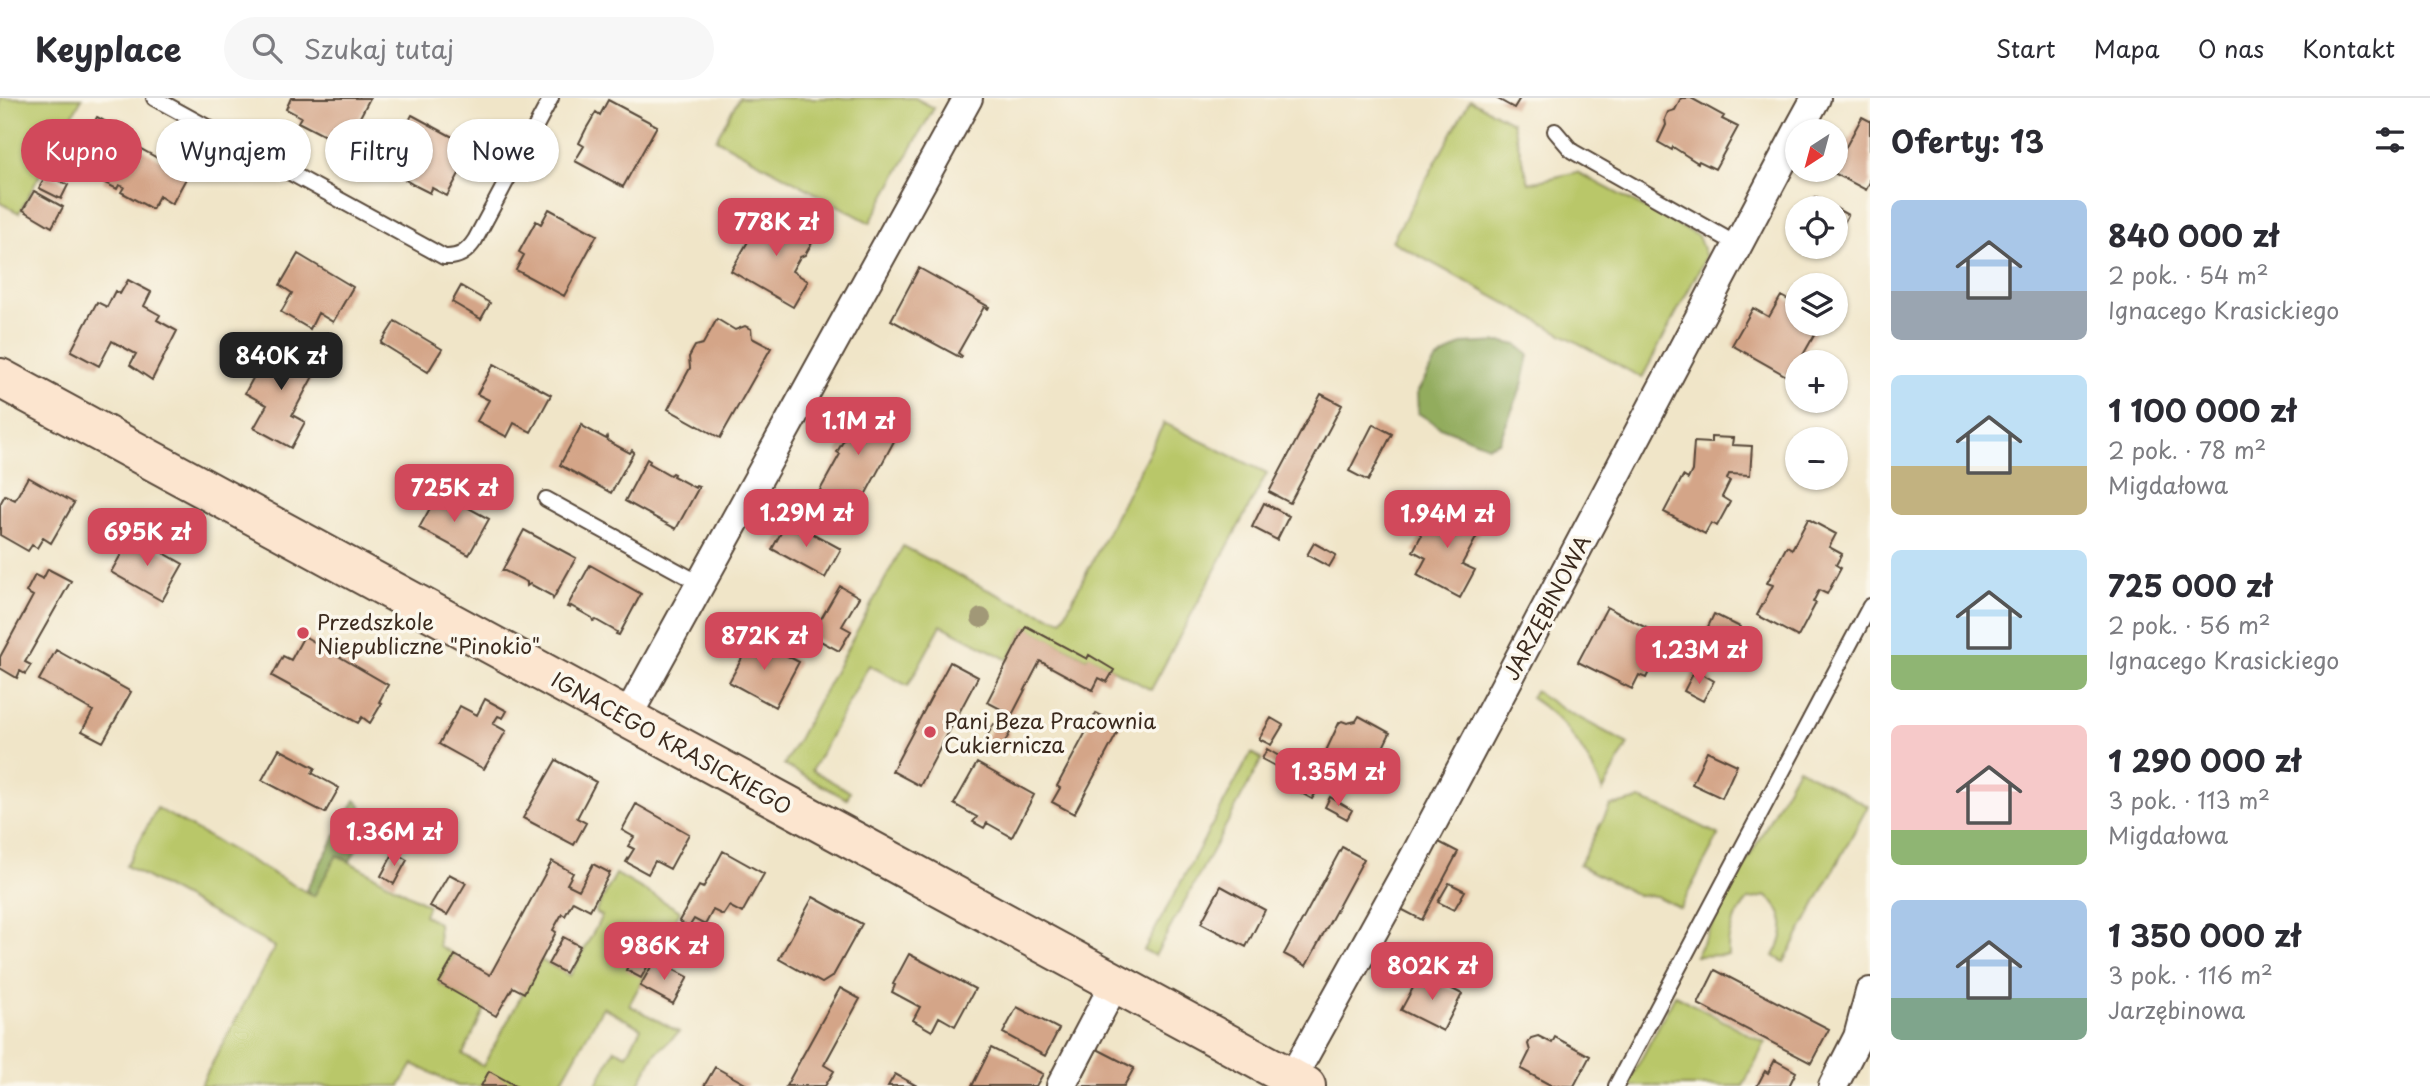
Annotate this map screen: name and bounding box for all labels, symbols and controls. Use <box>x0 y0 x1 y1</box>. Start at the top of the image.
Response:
search box <box>224 17 714 80</box>
text: Keyplace <box>35 23 182 73</box>
icon: search <box>248 29 286 67</box>
text: Szukaj tutaj <box>304 29 454 68</box>
text: Start <box>1996 30 2056 66</box>
text: Mapa <box>2094 30 2160 66</box>
text: O nas <box>2198 30 2264 66</box>
text: Kontakt <box>2302 30 2395 66</box>
text: Oferty: 13 <box>1891 118 2044 163</box>
chip: Kupno <box>21 119 142 182</box>
chip: Wynajem <box>156 119 311 182</box>
chip: Filtry <box>325 119 433 182</box>
chip: Nowe <box>447 119 559 182</box>
north arrow <box>1785 119 1848 182</box>
map controls <box>1785 119 1848 490</box>
icon: filters <box>2371 121 2409 159</box>
button: locate <box>1785 196 1848 259</box>
pin: 778K zł <box>711 198 841 258</box>
text: 778K zł <box>734 203 818 238</box>
text: 840 000 zł <box>2108 212 2278 257</box>
icon: home <box>1947 228 2031 312</box>
text: 2 pok. · 54 m² <box>2108 257 2269 292</box>
button: layers <box>1785 273 1848 336</box>
text: Ignacego Krasickiego <box>2108 292 2339 327</box>
pin: 840K zł <box>216 332 346 392</box>
text: 840K zł <box>236 337 326 372</box>
button: + <box>1785 350 1848 413</box>
text: 1 100 000 zł <box>2108 387 2296 432</box>
pin: 1.1M zł <box>793 398 923 457</box>
text: 1.1M zł <box>822 402 894 437</box>
icon: home <box>1947 403 2031 487</box>
button: − <box>1785 427 1848 490</box>
text: 2 pok. · 78 m² <box>2108 432 2266 467</box>
pin: 725K zł <box>389 464 519 524</box>
text: Migdałowa <box>2108 467 2228 502</box>
text: 725K zł <box>411 469 497 504</box>
pin: 1.29M zł <box>734 490 878 549</box>
pin: 1.94M zł <box>1375 490 1519 550</box>
text: 1.29M zł <box>760 494 852 529</box>
text: 1.94M zł <box>1400 495 1494 530</box>
pin: 695K zł <box>82 508 212 568</box>
text: 695K zł <box>104 513 190 548</box>
street label: JARZĘBINOWA <box>1494 529 1598 685</box>
text: 725 000 zł <box>2108 562 2272 607</box>
icon: home <box>1947 578 2031 662</box>
place label: Przedszkole Niepubliczne "Pinokio" <box>317 605 540 661</box>
text: 2 pok. · 56 m² <box>2108 607 2271 642</box>
pin: 872K zł <box>699 612 829 672</box>
text: 872K zł <box>721 617 807 652</box>
marker: Przedszkole Niepubliczne "Pinokio" <box>295 625 311 641</box>
pin: 1.23M zł <box>1627 626 1771 686</box>
text: 1.23M zł <box>1652 631 1746 666</box>
text: Ignacego Krasickiego <box>2108 642 2339 677</box>
street label: IGNACEGO KRASICKIEGO <box>546 663 798 821</box>
place label: Pani Beza Pracownia Cukiernicza <box>944 704 1156 760</box>
marker: Pani Beza Pracownia Cukiernicza <box>922 724 938 740</box>
text: 1 290 000 zł <box>2108 737 2301 782</box>
pin: 1.35M zł <box>1266 748 1410 808</box>
text: 1.35M zł <box>1291 753 1385 788</box>
icon: home <box>1947 753 2031 837</box>
text: 3 pok. · 113 m² <box>2108 782 2270 817</box>
pin: 1.36M zł <box>322 808 466 868</box>
text: 1.36M zł <box>346 813 442 848</box>
text: Migdałowa <box>2108 817 2228 852</box>
text: 1 350 000 zł <box>2108 912 2300 957</box>
pin: 986K zł <box>599 922 729 982</box>
text: 986K zł <box>620 927 708 962</box>
icon: home <box>1947 928 2031 1012</box>
pin: 802K zł <box>1367 942 1497 1002</box>
text: 802K zł <box>1387 947 1477 982</box>
text: 3 pok. · 116 m² <box>2108 957 2273 992</box>
text: Jarzębinowa <box>2108 992 2245 1027</box>

